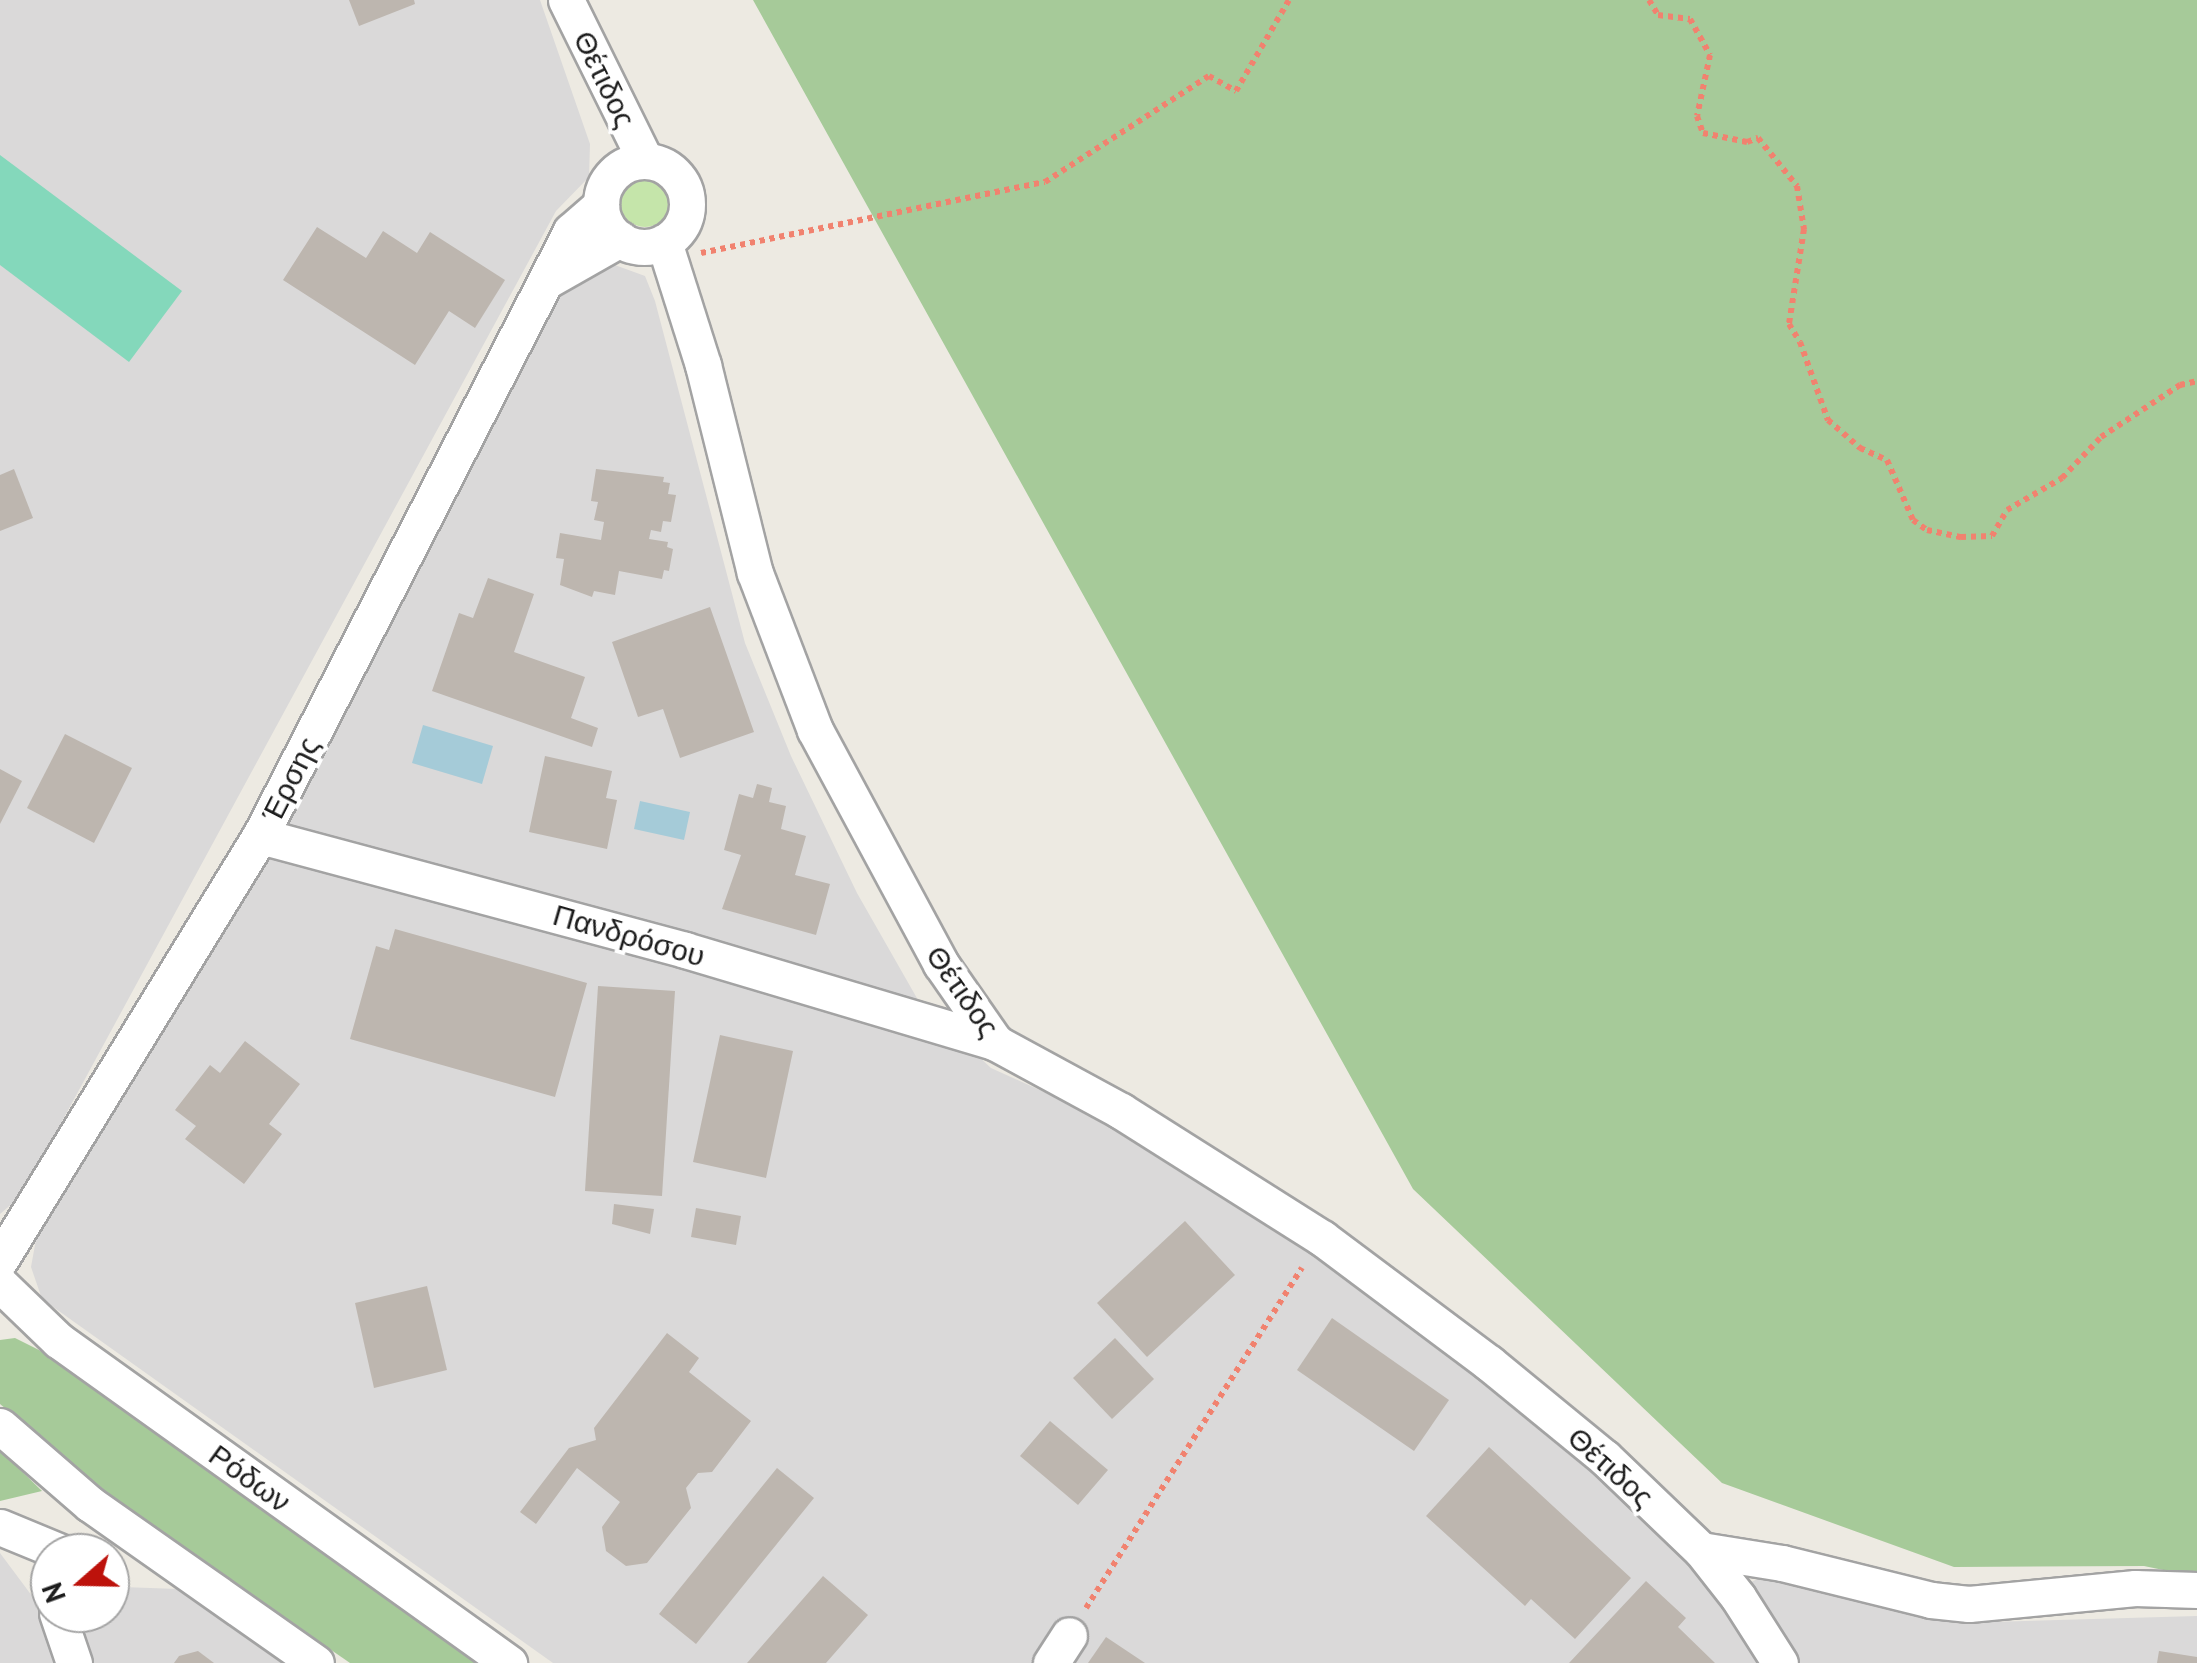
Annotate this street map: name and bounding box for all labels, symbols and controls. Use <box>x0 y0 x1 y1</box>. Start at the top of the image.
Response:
street label: Θέτιδος <box>566 25 644 133</box>
street label: Έρσης <box>253 731 327 827</box>
street label: Πανδρόσου <box>549 896 709 974</box>
street label: Θέτιδος <box>919 938 1007 1044</box>
street label: Θέτιδος <box>1561 1419 1661 1515</box>
street label: Ρόδων <box>202 1436 298 1520</box>
north arrow <box>30 1533 130 1633</box>
text: N <box>33 1578 74 1608</box>

